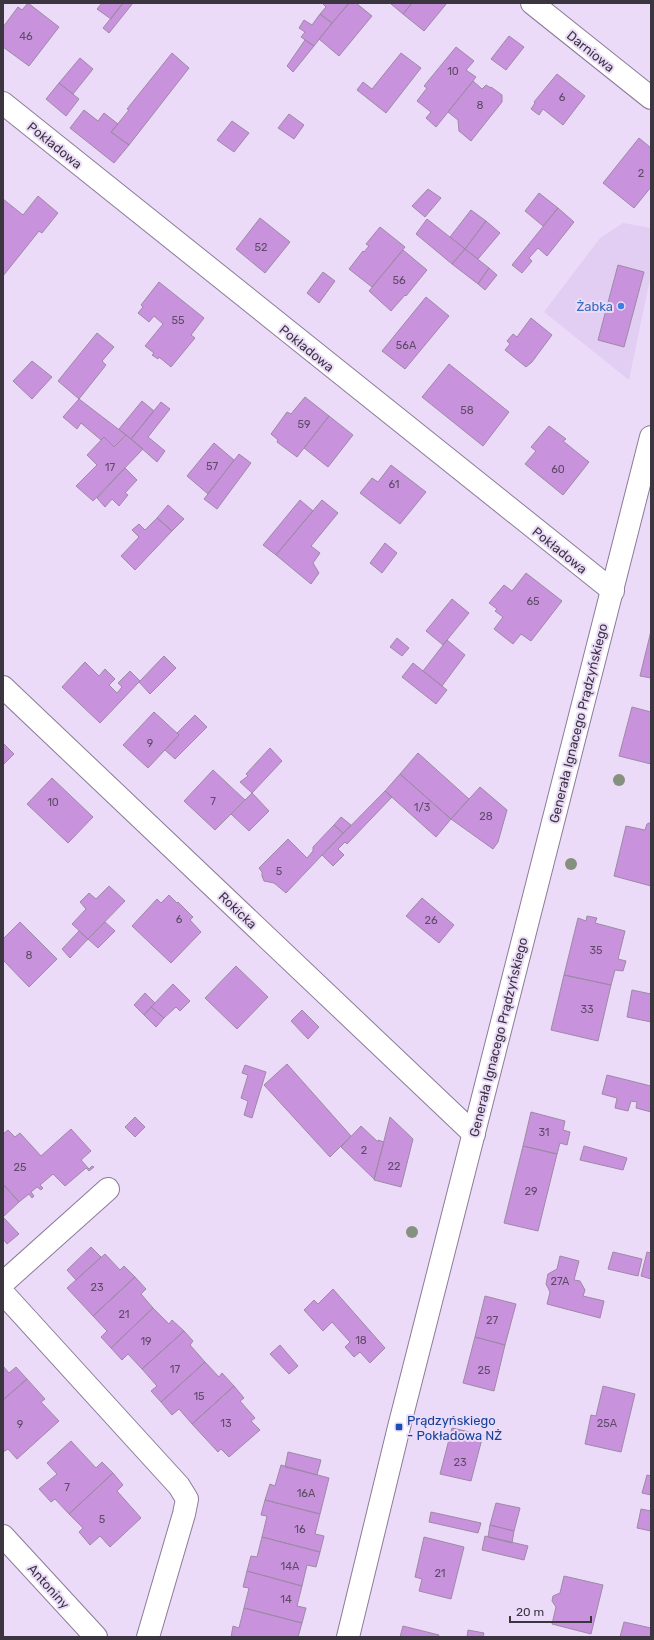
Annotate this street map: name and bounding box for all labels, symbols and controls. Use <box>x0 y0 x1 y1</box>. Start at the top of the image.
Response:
street label: Darniowa <box>564 28 617 75</box>
house number: 46 <box>19 30 33 43</box>
house number: 10 <box>447 65 459 78</box>
house number: 6 <box>559 91 566 104</box>
house number: 8 <box>477 99 484 112</box>
street label: Pokładowa <box>24 119 85 172</box>
house number: 2 <box>638 167 644 180</box>
house number: 52 <box>255 241 268 254</box>
house number: 56 <box>392 274 406 287</box>
place label: Żabka <box>577 299 613 314</box>
marker: Żabka <box>616 301 626 311</box>
house number: 55 <box>171 314 185 327</box>
street label: Pokładowa <box>276 322 337 375</box>
house number: 56A <box>396 339 417 352</box>
house number: 58 <box>460 404 474 417</box>
house number: 59 <box>297 418 311 431</box>
house number: 57 <box>206 460 218 473</box>
house number: 17 <box>105 461 116 474</box>
house number: 60 <box>551 463 565 476</box>
house number: 61 <box>388 478 400 491</box>
street label: Pokładowa <box>529 524 590 577</box>
house number: 65 <box>526 595 540 608</box>
street label: Generała Ignacego Prądzyńskiego <box>546 622 612 825</box>
house number: 9 <box>147 737 153 750</box>
house number: 7 <box>210 795 216 808</box>
house number: 10 <box>47 796 59 809</box>
house number: 1/3 <box>414 801 431 814</box>
house number: 28 <box>479 810 493 823</box>
house number: 5 <box>276 865 283 878</box>
street label: Rokicka <box>216 889 260 932</box>
house number: 6 <box>176 913 183 926</box>
house number: 26 <box>424 914 438 927</box>
street label: Generała Ignacego Prądzyńskiego <box>466 936 532 1139</box>
house number: 35 <box>589 944 603 957</box>
house number: 8 <box>26 949 33 962</box>
house number: 33 <box>580 1003 594 1016</box>
house number: 31 <box>538 1126 550 1139</box>
house number: 2 <box>361 1144 367 1157</box>
house number: 22 <box>388 1160 400 1173</box>
house number: 25 <box>14 1161 27 1174</box>
house number: 29 <box>525 1185 537 1198</box>
house number: 27A <box>551 1275 570 1288</box>
house number: 23 <box>90 1281 104 1294</box>
house number: 21 <box>118 1308 130 1321</box>
house number: 27 <box>486 1314 498 1327</box>
house number: 18 <box>355 1334 367 1347</box>
house number: 19 <box>140 1335 152 1348</box>
house number: 17 <box>170 1363 181 1376</box>
house number: 25 <box>478 1364 491 1377</box>
house number: 15 <box>193 1390 205 1403</box>
place label: Prądzyńskiego - Pokładowa NŻ <box>407 1413 502 1443</box>
house number: 13 <box>220 1417 232 1430</box>
house number: 25A <box>597 1417 618 1430</box>
house number: 9 <box>17 1418 23 1431</box>
marker: Prądzyńskiego - Pokładowa NŻ <box>394 1422 404 1432</box>
house number: 23 <box>453 1456 467 1469</box>
house number: 7 <box>64 1481 70 1494</box>
house number: 16A <box>297 1487 316 1500</box>
house number: 5 <box>99 1513 106 1526</box>
house number: 16 <box>294 1523 306 1536</box>
house number: 14A <box>281 1560 300 1573</box>
street label: Antoniny <box>25 1561 73 1612</box>
house number: 21 <box>434 1567 446 1580</box>
house number: 14 <box>280 1593 292 1606</box>
scale bar <box>510 1598 591 1624</box>
text: 20 m <box>516 1605 544 1619</box>

